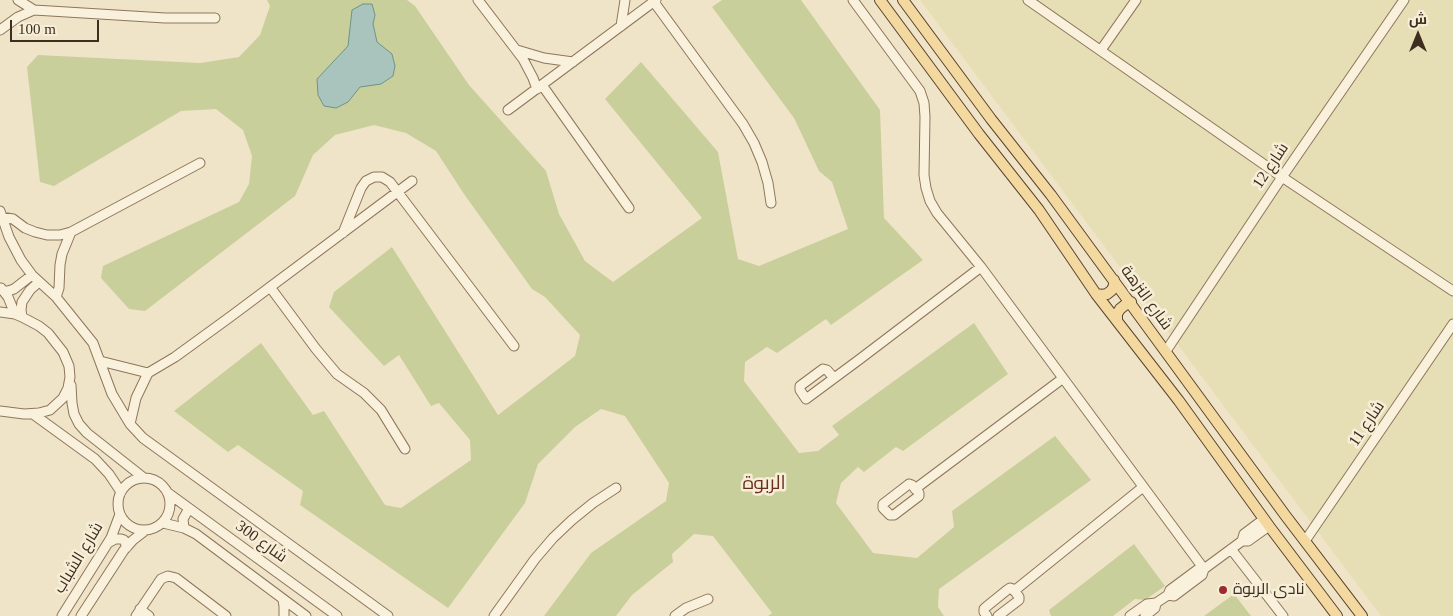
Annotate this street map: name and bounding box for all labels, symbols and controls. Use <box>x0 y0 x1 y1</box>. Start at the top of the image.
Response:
scale bar <box>12 10 101 42</box>
north arrow <box>1393 10 1443 60</box>
text: ش <box>1409 12 1427 27</box>
text: 100 m <box>18 21 56 37</box>
street label: شارع 12 <box>1249 139 1293 193</box>
street label: شارع النزهة <box>1116 262 1176 334</box>
street label: شارع 11 <box>1345 398 1389 450</box>
district label: الربوة <box>742 473 786 495</box>
street label: شارع 300 <box>231 517 291 567</box>
street label: شارع الشباب <box>50 519 108 597</box>
place label: نادى الربوة <box>1233 580 1304 600</box>
marker: نادى الربوة <box>1217 584 1229 596</box>

